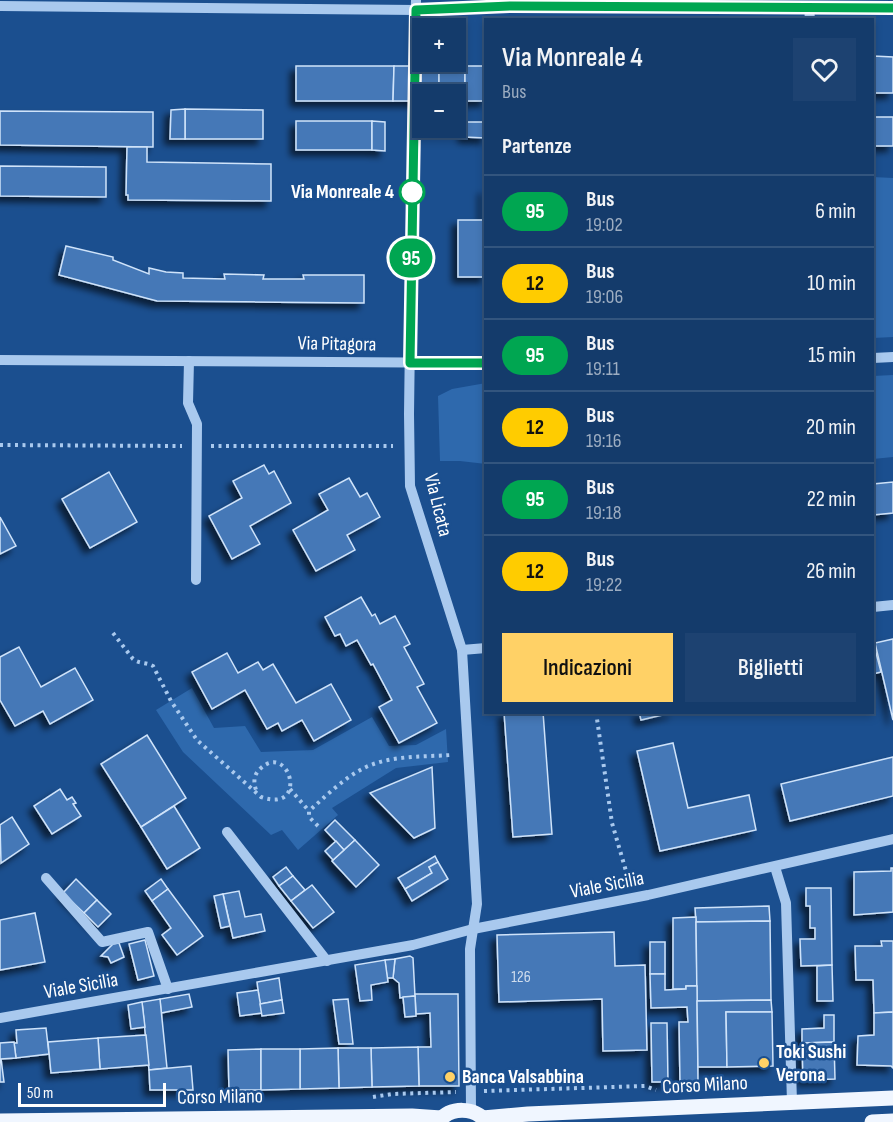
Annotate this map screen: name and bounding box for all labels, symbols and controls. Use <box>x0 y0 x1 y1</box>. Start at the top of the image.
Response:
map controls <box>412 18 466 138</box>
button: + <box>412 18 466 72</box>
button: heart <box>793 38 856 101</box>
text: Via Monreale 4 <box>502 41 643 74</box>
text: Bus <box>502 80 526 104</box>
button: − <box>412 84 466 138</box>
text: Partenze <box>502 133 572 160</box>
marker: Via Monreale 4 <box>399 179 425 205</box>
place label: Via Monreale 4 <box>291 180 394 204</box>
text: Bus <box>586 186 615 213</box>
text: 6 min <box>815 198 856 225</box>
text: 95 <box>525 199 545 224</box>
text: 19:02 <box>586 213 623 237</box>
line badge: 95 <box>384 238 438 278</box>
text: 95 <box>401 246 421 271</box>
text: Bus <box>586 258 615 285</box>
text: 10 min <box>807 270 856 297</box>
text: 12 <box>526 271 544 296</box>
text: 19:06 <box>586 285 623 309</box>
text: Bus <box>586 330 615 357</box>
street label: Via Pitagora <box>297 331 377 357</box>
text: 15 min <box>808 342 856 369</box>
text: 95 <box>525 343 545 368</box>
text: 19:11 <box>586 357 620 381</box>
text: Bus <box>586 402 615 429</box>
text: 20 min <box>806 414 856 441</box>
text: 12 <box>526 415 544 440</box>
text: 19:16 <box>586 429 621 453</box>
street label: Via Licata <box>419 471 457 539</box>
text: Bus <box>586 474 615 501</box>
text: 22 min <box>807 486 856 513</box>
text: 95 <box>525 487 545 512</box>
text: 19:18 <box>586 501 621 525</box>
text: Bus <box>586 546 615 573</box>
text: 26 min <box>806 558 856 585</box>
text: 12 <box>526 559 544 584</box>
text: 19:22 <box>586 573 622 597</box>
button: Indicazioni <box>502 633 673 702</box>
button: Biglietti <box>685 633 856 702</box>
street label: Viale Sicilia <box>568 866 646 904</box>
street label: Viale Sicilia <box>42 968 120 1004</box>
house number: 126 <box>511 968 531 987</box>
place label: Toki Sushi Verona <box>776 1040 846 1087</box>
marker: Toki Sushi Verona <box>757 1056 771 1070</box>
place label: Banca Valsabbina <box>462 1065 584 1089</box>
marker: Banca Valsabbina <box>443 1070 457 1084</box>
street label: Corso Milano <box>662 1071 748 1099</box>
scale bar <box>18 1080 166 1108</box>
text: 50 m <box>27 1084 53 1103</box>
street label: Corso Milano <box>177 1084 263 1110</box>

